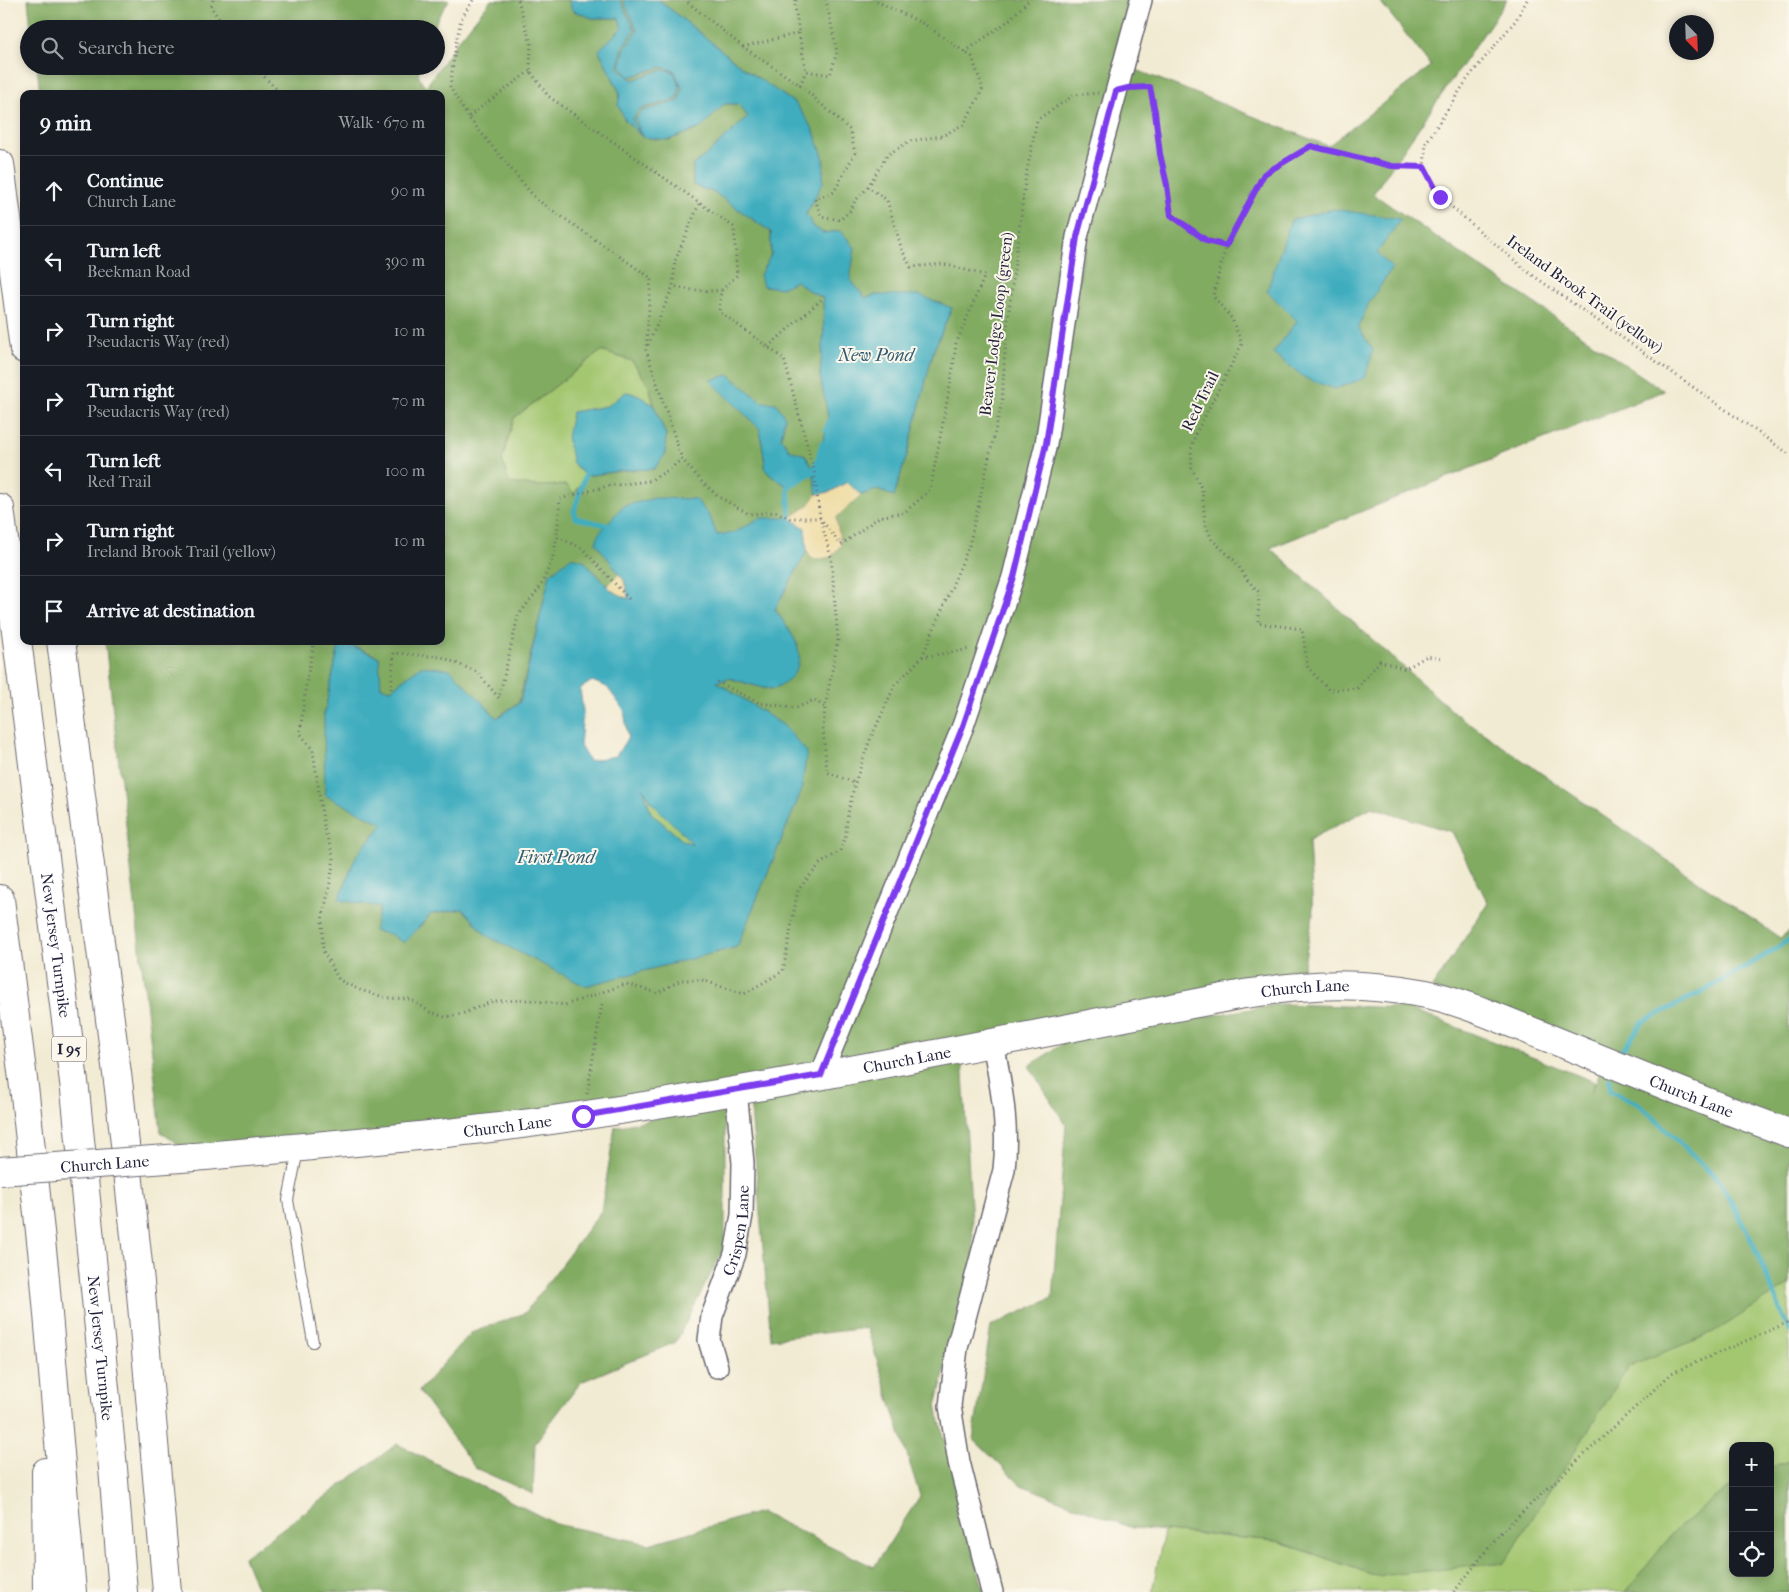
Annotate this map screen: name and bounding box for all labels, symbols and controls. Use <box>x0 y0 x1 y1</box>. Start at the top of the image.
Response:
north arrow <box>1669 15 1714 60</box>
search box <box>20 20 445 75</box>
icon: search <box>38 34 66 62</box>
text: Search here <box>78 37 174 59</box>
text: 9 min <box>40 111 91 135</box>
text: Walk · 670 m <box>338 113 425 132</box>
text: Continue <box>87 170 163 192</box>
icon: ahead <box>40 177 68 205</box>
text: 90 m <box>391 181 425 200</box>
route end <box>1429 186 1452 209</box>
text: Church Lane <box>87 192 176 211</box>
street label: Beaver Lodge Loop (green) <box>975 231 1017 417</box>
street label: Ireland Brook Trail (yellow) <box>1503 231 1667 357</box>
text: Turn left <box>87 240 161 262</box>
icon: left <box>40 247 68 275</box>
text: 390 m <box>384 251 425 270</box>
text: Beekman Road <box>87 262 190 281</box>
text: Turn right <box>87 310 174 332</box>
icon: right <box>40 317 68 345</box>
text: 10 m <box>394 321 425 340</box>
text: Pseudacris Way (red) <box>87 332 229 351</box>
water label: New Pond <box>837 345 917 366</box>
street label: Red Trail <box>1177 367 1223 434</box>
text: Turn right <box>87 380 174 402</box>
icon: right <box>40 387 68 415</box>
text: 70 m <box>392 391 425 410</box>
text: Pseudacris Way (red) <box>87 402 229 421</box>
text: Turn left <box>87 450 161 472</box>
icon: left <box>40 457 68 485</box>
text: 100 m <box>385 461 425 480</box>
text: Red Trail <box>87 472 152 491</box>
text: Turn right <box>87 520 174 542</box>
icon: right <box>40 527 68 555</box>
text: 10 m <box>394 531 425 550</box>
text: Ireland Brook Trail (yellow) <box>87 542 276 561</box>
icon: arrive <box>40 597 68 625</box>
text: Arrive at destination <box>87 600 255 622</box>
water label: First Pond <box>516 847 597 868</box>
street label: New Jersey Turnpike <box>38 872 75 1019</box>
street label: Church Lane <box>1259 976 1350 1001</box>
road number: I 95 <box>52 1036 86 1062</box>
street label: Church Lane <box>861 1042 952 1077</box>
street label: Church Lane <box>1647 1070 1736 1121</box>
route start <box>572 1105 595 1128</box>
street label: Church Lane <box>462 1111 553 1141</box>
street label: Church Lane <box>60 1151 150 1176</box>
street label: Crispen Lane <box>718 1185 752 1278</box>
street label: New Jersey Turnpike <box>84 1274 118 1421</box>
map controls <box>1729 1442 1774 1577</box>
button: + <box>1729 1442 1774 1487</box>
button: − <box>1729 1487 1774 1532</box>
button: locate <box>1729 1532 1774 1577</box>

